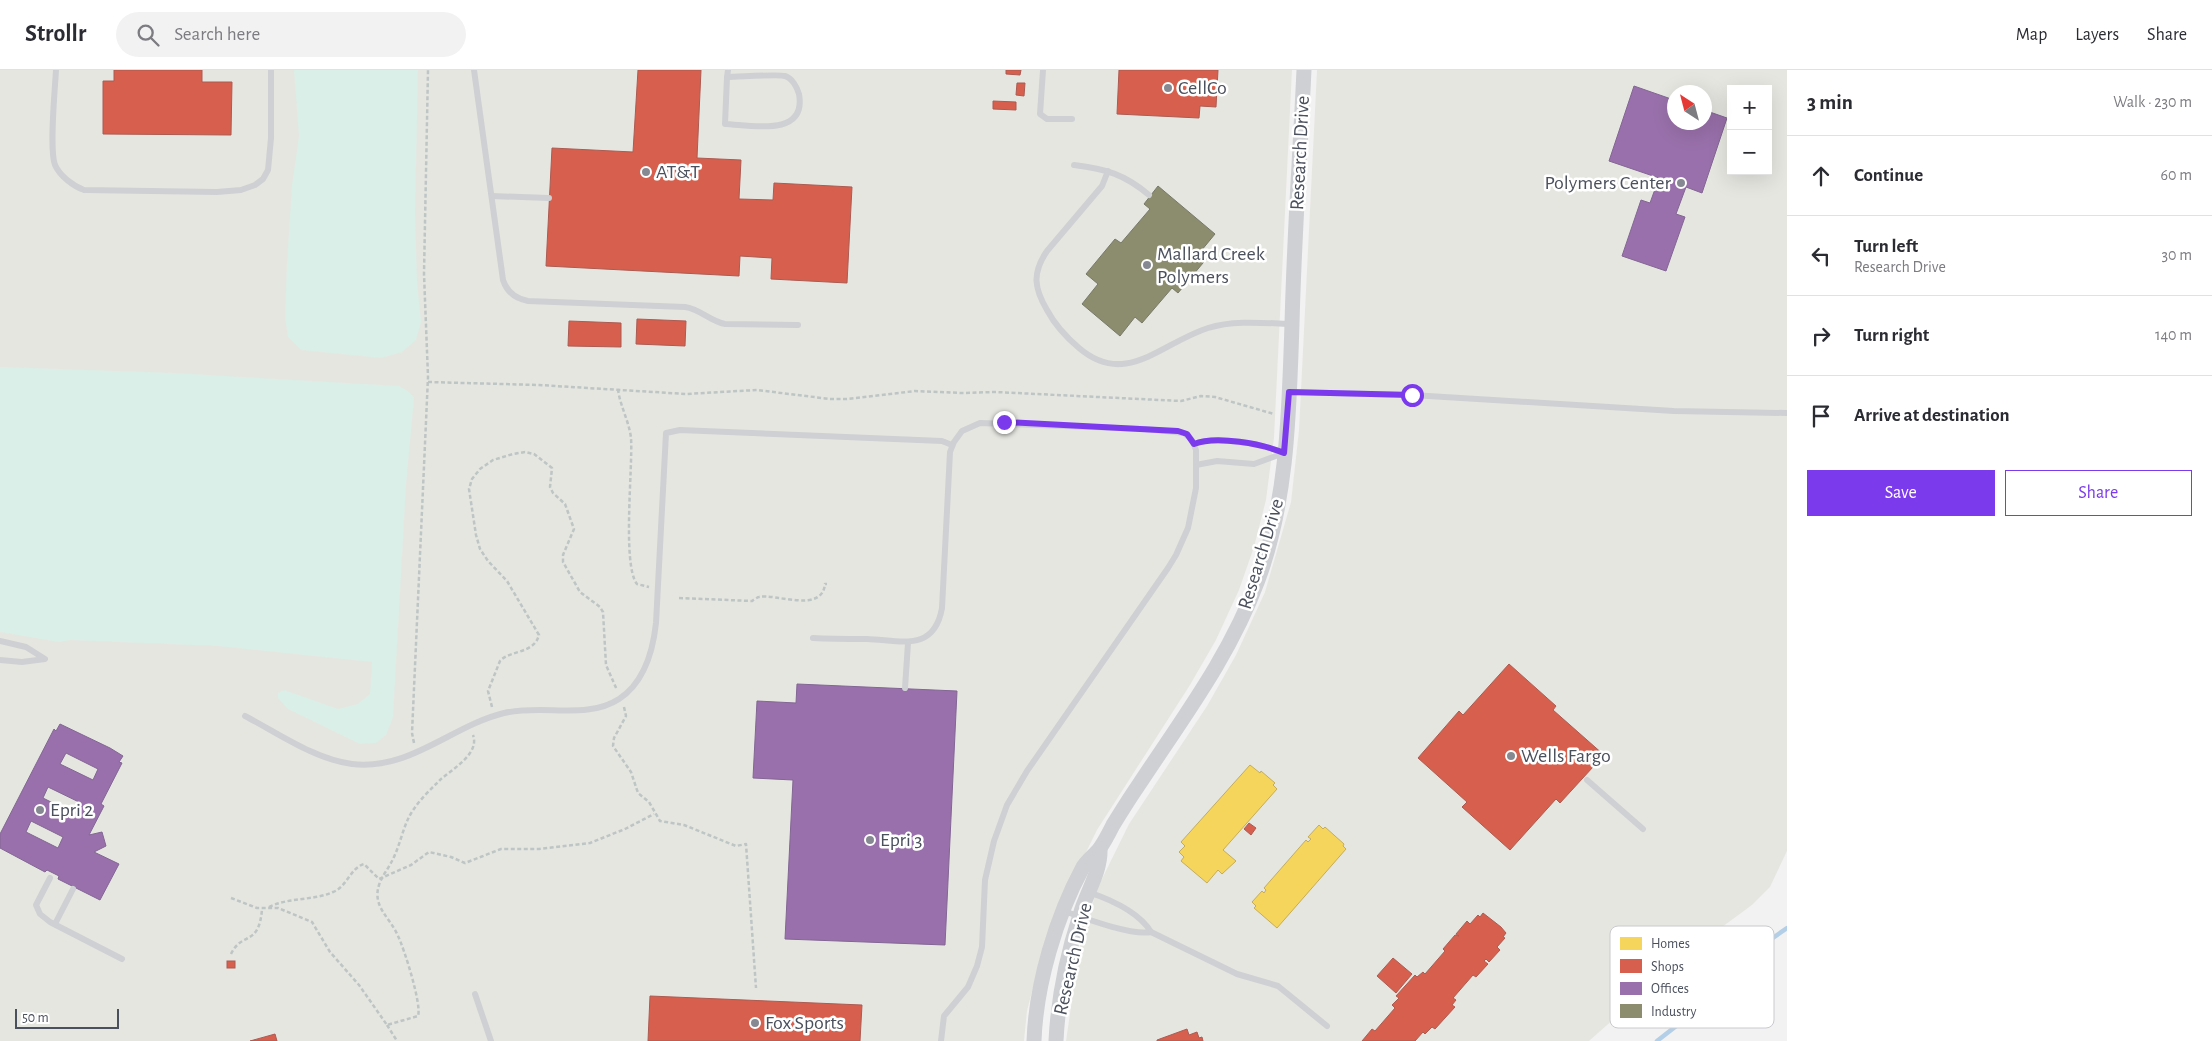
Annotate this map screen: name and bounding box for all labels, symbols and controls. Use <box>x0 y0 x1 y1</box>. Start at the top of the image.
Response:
search box <box>116 12 466 57</box>
icon: search <box>134 21 162 49</box>
text: Strollr <box>25 22 86 46</box>
text: Search here <box>174 25 260 44</box>
text: Map <box>2016 26 2047 44</box>
text: Layers <box>2075 26 2119 44</box>
text: Share <box>2147 26 2187 44</box>
place label: CellCo <box>1178 78 1227 98</box>
marker: CellCo <box>1162 82 1174 94</box>
north arrow <box>1667 85 1712 130</box>
map controls <box>1727 85 1772 175</box>
button: + <box>1727 85 1772 130</box>
text: 3 min <box>1807 92 1853 113</box>
text: Walk · 230 m <box>2113 94 2192 110</box>
street label: Research Drive <box>1287 95 1313 211</box>
button: − <box>1727 130 1772 175</box>
place label: AT&T <box>656 162 700 182</box>
icon: ahead <box>1807 162 1835 190</box>
marker: AT&T <box>640 166 652 178</box>
text: Continue <box>1854 166 1923 185</box>
text: 60 m <box>2161 167 2192 183</box>
place label: Polymers Center <box>1544 173 1672 193</box>
marker: Polymers Center <box>1675 177 1687 189</box>
text: Turn left <box>1854 237 1918 256</box>
icon: left <box>1807 242 1835 270</box>
place label: Mallard Creek Polymers <box>1157 244 1265 287</box>
text: 30 m <box>2162 247 2192 263</box>
marker: Mallard Creek Polymers <box>1141 259 1153 271</box>
text: Research Drive <box>1854 259 1946 275</box>
icon: right <box>1807 322 1835 350</box>
text: Turn right <box>1854 326 1929 345</box>
text: 140 m <box>2155 327 2192 343</box>
route start <box>1401 384 1424 407</box>
icon: arrive <box>1807 402 1835 430</box>
text: Arrive at destination <box>1854 406 2010 425</box>
route end <box>993 411 1016 434</box>
button: Save <box>1807 470 1995 516</box>
button: Share <box>2005 470 2192 516</box>
street label: Research Drive <box>1235 496 1287 612</box>
place label: Wells Fargo <box>1521 746 1611 766</box>
marker: Wells Fargo <box>1505 750 1517 762</box>
place label: Epri 2 <box>50 800 93 820</box>
marker: Epri 2 <box>34 804 46 816</box>
place label: Epri 3 <box>880 830 922 850</box>
marker: Epri 3 <box>864 834 876 846</box>
street label: Research Drive <box>1050 901 1096 1017</box>
legend <box>1610 926 1774 1028</box>
text: Homes <box>1651 937 1690 951</box>
text: Shops <box>1651 960 1684 974</box>
text: Offices <box>1651 982 1689 996</box>
text: Industry <box>1651 1005 1697 1019</box>
scale bar <box>15 1006 119 1029</box>
text: 50 m <box>22 1011 49 1025</box>
place label: Fox Sports <box>765 1013 844 1033</box>
marker: Fox Sports <box>749 1017 761 1029</box>

